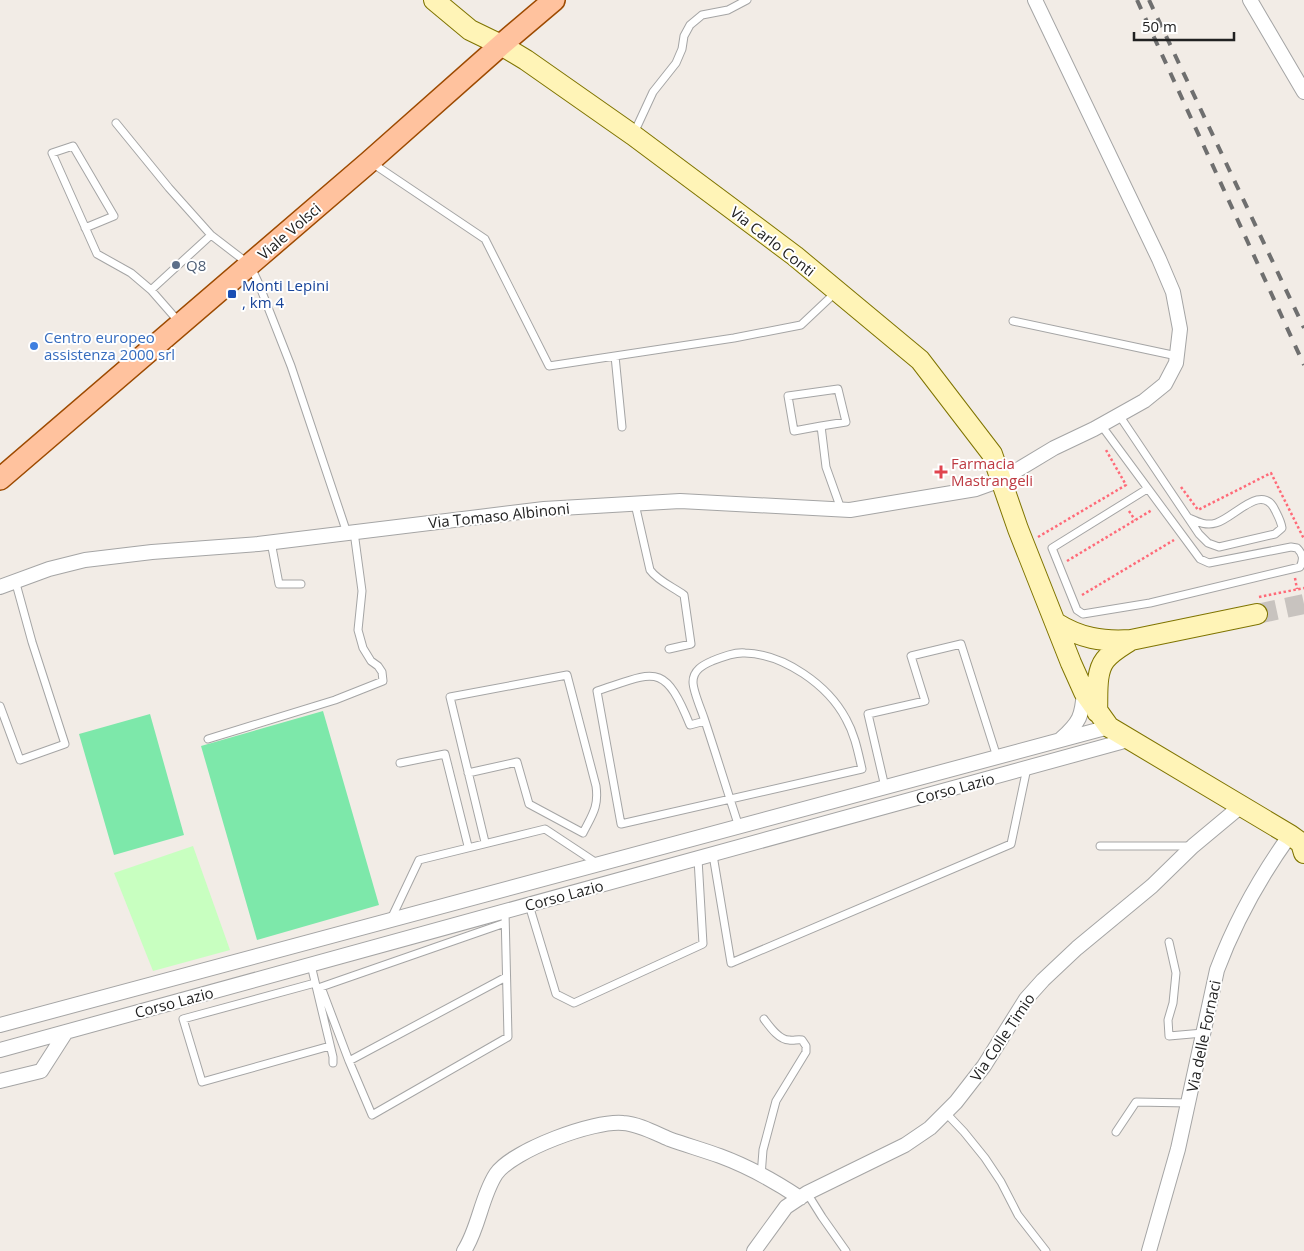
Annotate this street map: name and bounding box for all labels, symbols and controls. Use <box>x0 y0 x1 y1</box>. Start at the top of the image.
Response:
scale bar <box>1134 10 1234 42</box>
text: 50 m <box>1142 16 1177 36</box>
street label: Viale Volsci <box>253 198 325 264</box>
street label: Via Carlo Conti <box>727 202 819 280</box>
place label: Q8 <box>186 255 206 275</box>
marker: Q8 <box>170 259 182 271</box>
place label: Monti Lepini , km 4 <box>242 275 329 312</box>
marker: Monti Lepini , km 4 <box>226 288 238 300</box>
place label: Centro europeo assistenza 2000 srl <box>44 327 175 364</box>
marker: Centro europeo assistenza 2000 srl <box>28 340 40 352</box>
place label: Farmacia Mastrangeli <box>951 453 1033 490</box>
marker: Farmacia Mastrangeli <box>935 466 947 478</box>
street label: Via Tomaso Albinoni <box>427 498 571 532</box>
street label: Corso Lazio <box>913 768 997 808</box>
street label: Corso Lazio <box>522 875 606 915</box>
street label: Via delle Fornaci <box>1181 978 1225 1094</box>
street label: Corso Lazio <box>132 982 216 1022</box>
street label: Via Colle Timio <box>965 989 1039 1085</box>

